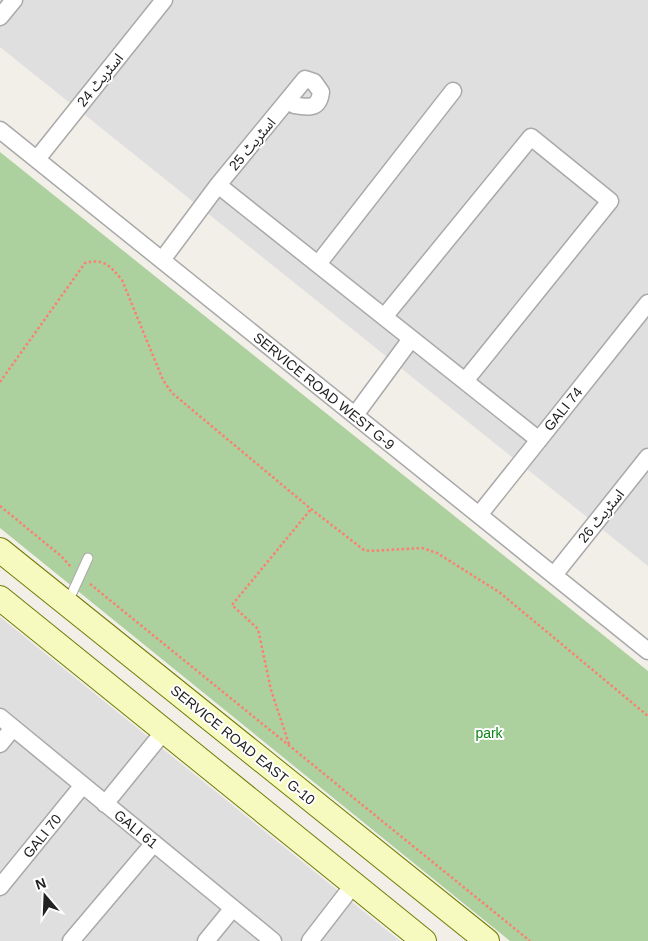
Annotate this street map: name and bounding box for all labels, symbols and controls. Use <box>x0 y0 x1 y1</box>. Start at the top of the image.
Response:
street label: اسٹریٹ 24 <box>74 50 127 110</box>
street label: اسٹریٹ 25 <box>225 114 279 174</box>
street label: SERVICE ROAD WEST G-9 <box>250 329 398 453</box>
street label: GALI 74 <box>541 384 586 434</box>
street label: اسٹریٹ 26 <box>575 486 628 546</box>
street label: SERVICE ROAD EAST G-10 <box>168 682 318 808</box>
park label: park <box>475 725 504 741</box>
street label: GALI 61 <box>111 807 161 852</box>
street label: GALI 70 <box>20 811 65 861</box>
north arrow <box>20 871 70 921</box>
text: N <box>33 874 48 893</box>

